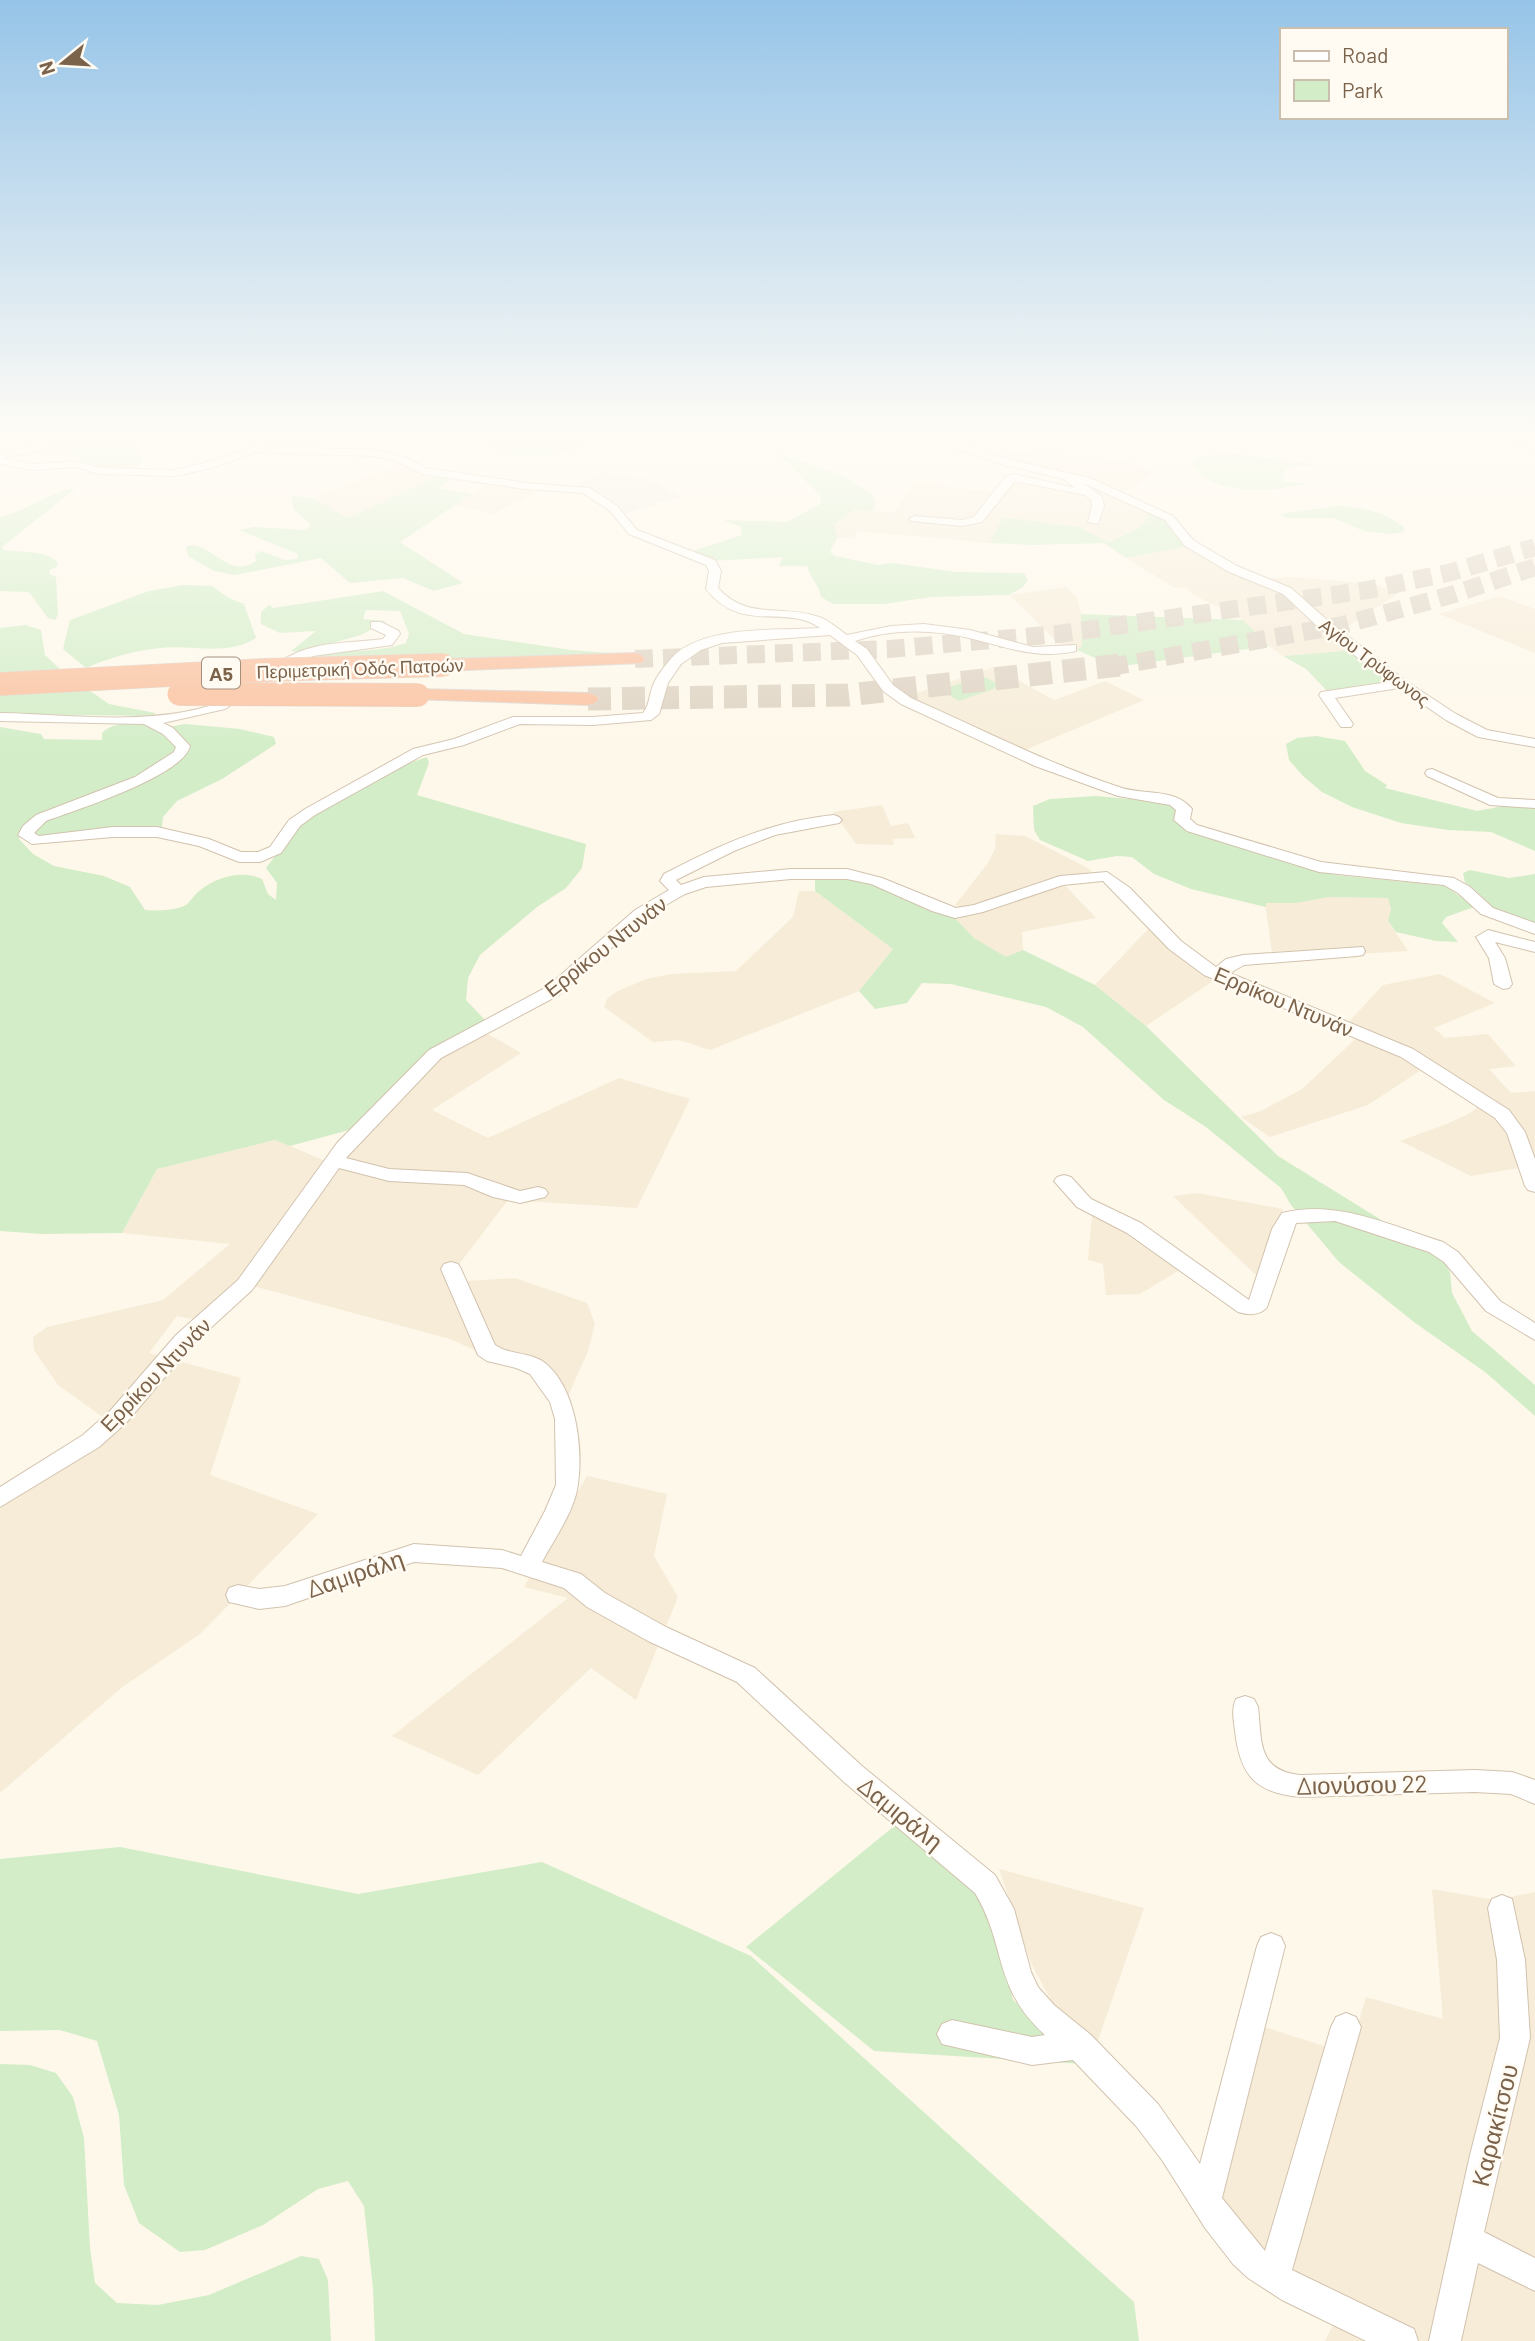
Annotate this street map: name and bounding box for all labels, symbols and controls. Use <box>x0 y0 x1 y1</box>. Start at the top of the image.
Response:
north arrow <box>28 28 98 98</box>
legend <box>1280 28 1507 119</box>
text: Road <box>1342 42 1388 67</box>
text: N <box>33 59 59 78</box>
text: Park <box>1342 77 1383 102</box>
street label: Αγίου Τρύφωνος <box>1315 613 1435 711</box>
street label: Περιμετρική Οδός Πατρών <box>256 653 464 683</box>
road number: Α5 <box>202 658 240 688</box>
street label: Ερρίκου Ντυνάν <box>539 891 671 1001</box>
street label: Ερρίκου Ντυνάν <box>1211 961 1357 1041</box>
street label: Ερρίκου Ντυνάν <box>95 1312 215 1436</box>
street label: Δαμιράλη <box>303 1543 407 1603</box>
street label: Διονύσου 22 <box>1296 1768 1428 1800</box>
street label: Δαμιράλη <box>853 1770 949 1856</box>
street label: Καρακίτσου <box>1465 2061 1523 2189</box>

